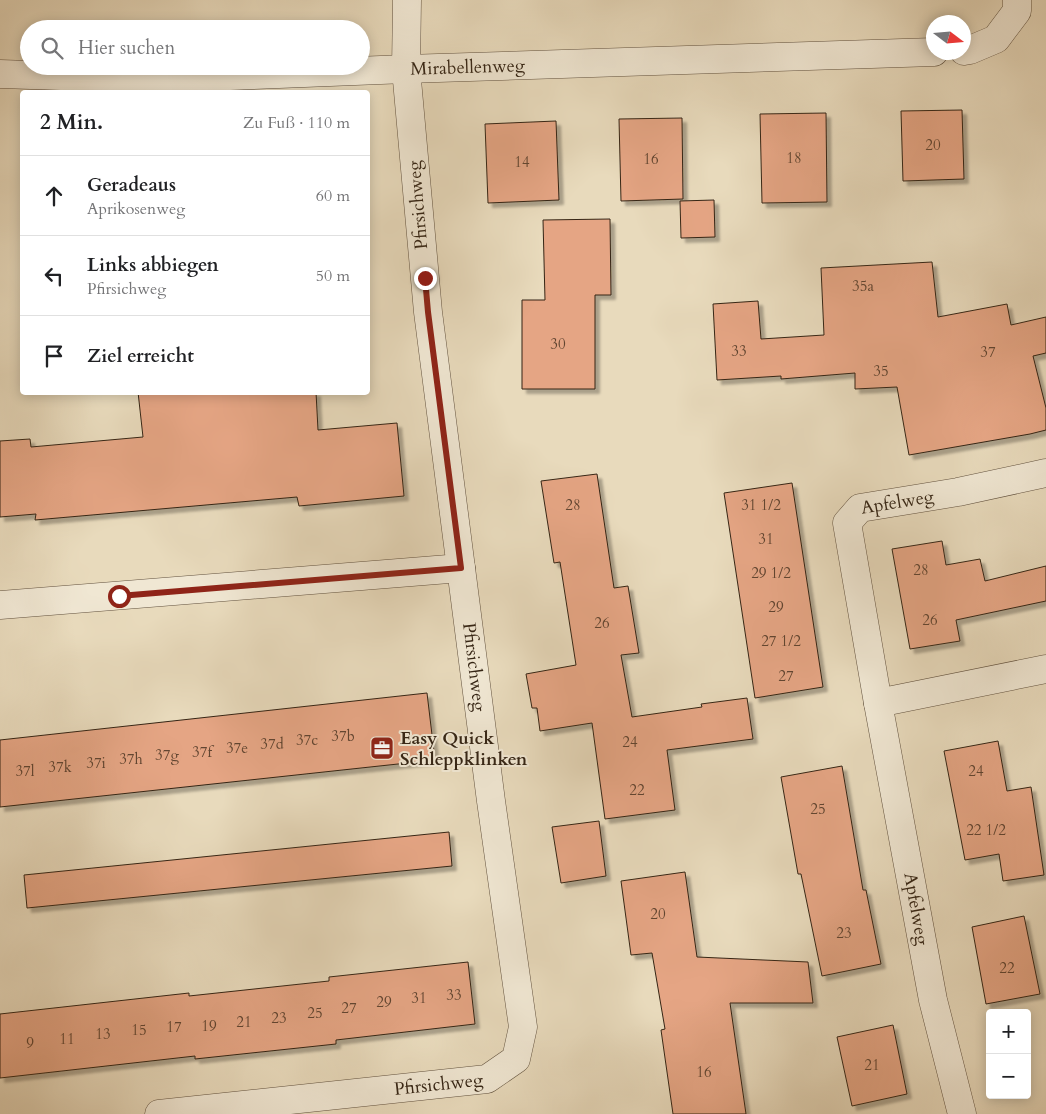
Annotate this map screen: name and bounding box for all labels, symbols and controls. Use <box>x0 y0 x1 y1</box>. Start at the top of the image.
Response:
north arrow <box>926 15 971 60</box>
search box <box>20 20 370 75</box>
icon: search <box>38 34 66 62</box>
text: Hier suchen <box>78 35 175 61</box>
street label: Mirabellenweg <box>410 53 526 81</box>
text: 2 Min. <box>40 108 103 137</box>
text: Zu Fuß · 110 m <box>243 112 350 134</box>
house number: 20 <box>925 135 941 155</box>
house number: 18 <box>786 148 802 168</box>
house number: 16 <box>643 149 659 169</box>
house number: 14 <box>514 152 530 172</box>
street label: Pfirsichweg <box>402 159 434 251</box>
text: Geradeaus <box>87 172 176 198</box>
icon: ahead <box>40 182 68 210</box>
text: 60 m <box>316 185 350 207</box>
text: Aprikosenweg <box>87 198 185 220</box>
text: Links abbiegen <box>87 252 219 278</box>
icon: left <box>40 262 68 290</box>
text: 50 m <box>316 265 350 287</box>
route end <box>414 267 437 290</box>
house number: 35a <box>852 276 874 296</box>
text: Pfirsichweg <box>87 278 166 300</box>
house number: 30 <box>550 334 566 354</box>
house number: 33 <box>731 341 747 361</box>
icon: arrive <box>40 342 68 370</box>
house number: 37 <box>980 342 996 362</box>
text: Ziel erreicht <box>87 343 194 369</box>
house number: 35 <box>873 361 889 381</box>
street label: Apfelweg <box>859 484 936 520</box>
house number: 28 <box>565 495 581 515</box>
house number: 31 1/2 <box>741 495 781 515</box>
house number: 31 <box>758 529 774 549</box>
house number: 28 <box>913 560 929 580</box>
house number: 29 1/2 <box>751 563 791 583</box>
route start <box>108 585 131 608</box>
house number: 29 <box>768 597 784 617</box>
house number: 26 <box>922 610 938 630</box>
house number: 26 <box>594 613 610 633</box>
street label: Pfirsichweg <box>456 621 492 714</box>
house number: 27 1/2 <box>761 631 801 651</box>
house number: 27 <box>778 666 794 686</box>
house number: 37b <box>331 726 355 746</box>
place label: Easy Quick Schleppklinken <box>400 726 528 772</box>
house number: 37c <box>296 730 318 750</box>
house number: 24 <box>622 732 638 752</box>
house number: 37d <box>260 734 284 754</box>
office icon: Easy Quick Schleppklinken <box>369 735 395 761</box>
house number: 37e <box>226 738 248 758</box>
house number: 37f <box>192 742 214 762</box>
house number: 37g <box>155 745 179 765</box>
house number: 37h <box>119 749 144 769</box>
house number: 37i <box>86 753 106 773</box>
house number: 37k <box>48 757 72 777</box>
house number: 37l <box>15 761 35 781</box>
house number: 24 <box>968 761 984 781</box>
house number: 22 <box>629 780 645 800</box>
house number: 25 <box>810 799 826 819</box>
house number: 22 1/2 <box>966 820 1006 840</box>
street label: Apfelweg <box>897 871 935 948</box>
house number: 20 <box>650 904 666 924</box>
house number: 23 <box>836 923 852 943</box>
house number: 22 <box>999 958 1015 978</box>
house number: 33 <box>446 985 462 1005</box>
house number: 31 <box>411 988 427 1008</box>
house number: 29 <box>376 992 392 1012</box>
house number: 27 <box>341 998 357 1018</box>
house number: 25 <box>307 1003 323 1023</box>
house number: 23 <box>271 1008 287 1028</box>
map controls <box>986 1009 1031 1099</box>
button: + <box>986 1009 1031 1054</box>
house number: 21 <box>236 1012 252 1032</box>
house number: 19 <box>201 1016 217 1036</box>
house number: 17 <box>166 1017 182 1037</box>
house number: 15 <box>131 1020 147 1040</box>
house number: 13 <box>95 1024 111 1044</box>
house number: 11 <box>59 1029 75 1049</box>
house number: 9 <box>26 1033 34 1053</box>
button: − <box>986 1054 1031 1099</box>
house number: 21 <box>864 1055 880 1075</box>
house number: 16 <box>696 1062 712 1082</box>
street label: Pfirsichweg <box>393 1067 485 1101</box>

